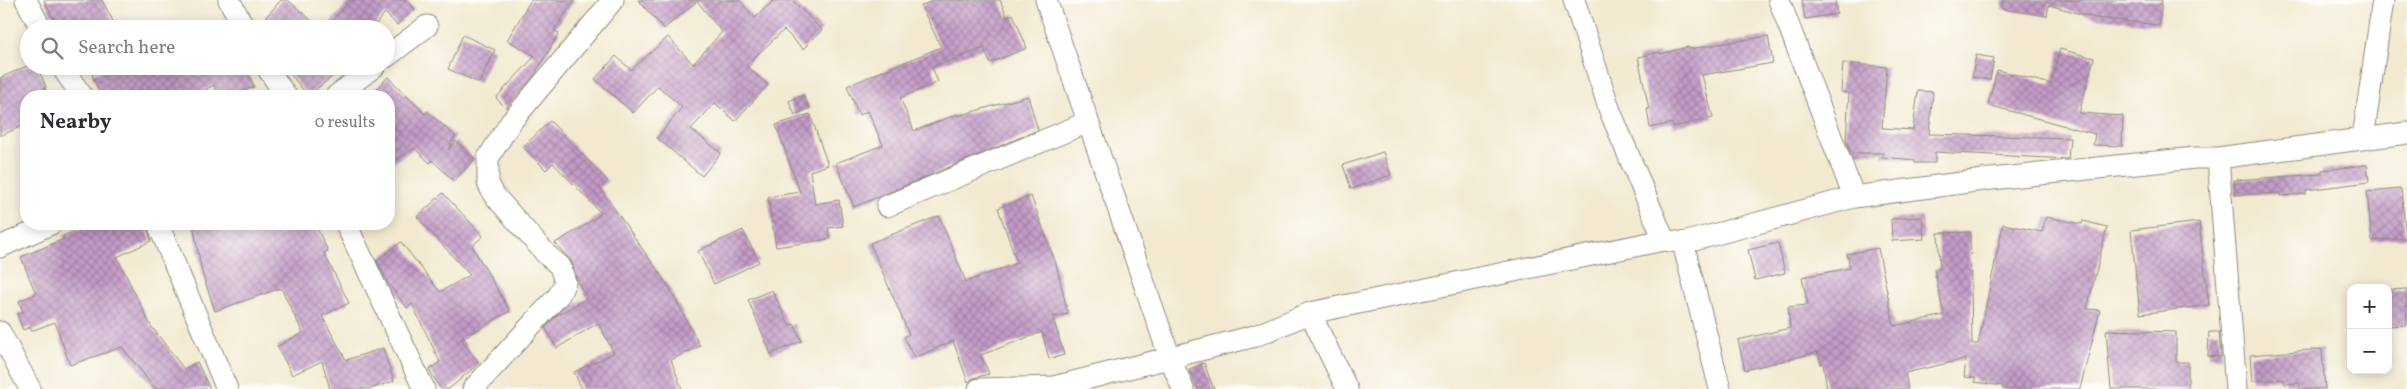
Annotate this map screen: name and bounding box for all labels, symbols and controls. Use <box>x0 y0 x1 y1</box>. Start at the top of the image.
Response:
search box <box>20 20 395 75</box>
icon: search <box>38 34 66 62</box>
text: Search here <box>78 35 175 61</box>
text: Nearby <box>40 108 111 137</box>
text: 0 results <box>315 112 375 134</box>
map controls <box>2347 284 2392 374</box>
button: + <box>2347 284 2392 329</box>
button: − <box>2347 329 2392 374</box>

